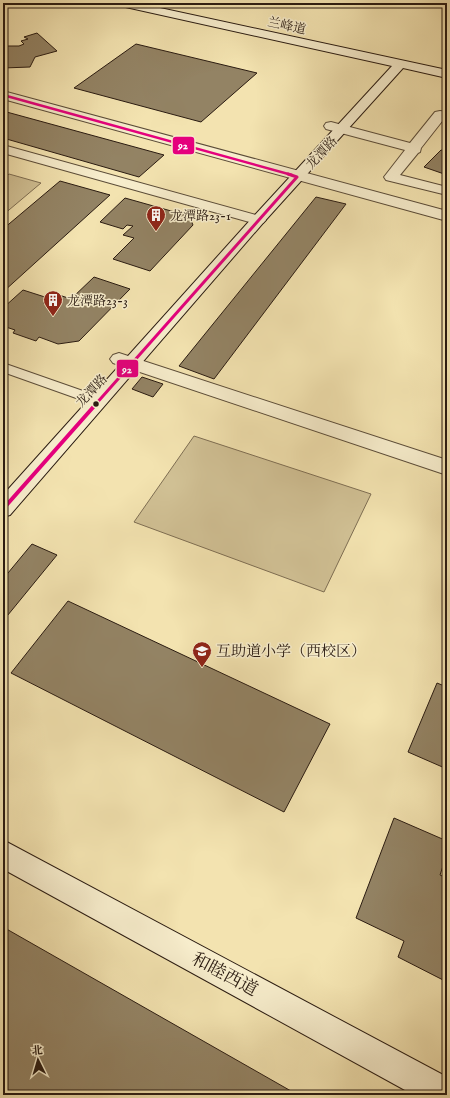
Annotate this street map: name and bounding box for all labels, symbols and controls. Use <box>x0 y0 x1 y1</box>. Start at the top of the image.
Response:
street label: 兰峰道 <box>266 14 308 39</box>
street label: 龙潭路 <box>303 133 342 173</box>
line badge: 92 <box>172 136 195 155</box>
text: 92 <box>177 139 189 153</box>
building icon: 龙潭路23-1 <box>145 204 167 232</box>
place label: 龙潭路23-1 <box>170 208 231 225</box>
building icon: 龙潭路23-3 <box>42 289 64 317</box>
place label: 龙潭路23-3 <box>67 293 128 310</box>
line badge: 92 <box>116 359 139 378</box>
text: 92 <box>121 363 133 377</box>
street label: 龙潭路 <box>73 371 112 411</box>
unlabelled marker <box>91 399 101 409</box>
school or university icon: 互助道小学（西校区） <box>191 640 213 668</box>
place label: 互助道小学（西校区） <box>216 642 366 661</box>
street label: 和睦西道 <box>187 948 261 1002</box>
north arrow <box>18 1040 58 1080</box>
text: 北 <box>31 1044 43 1058</box>

